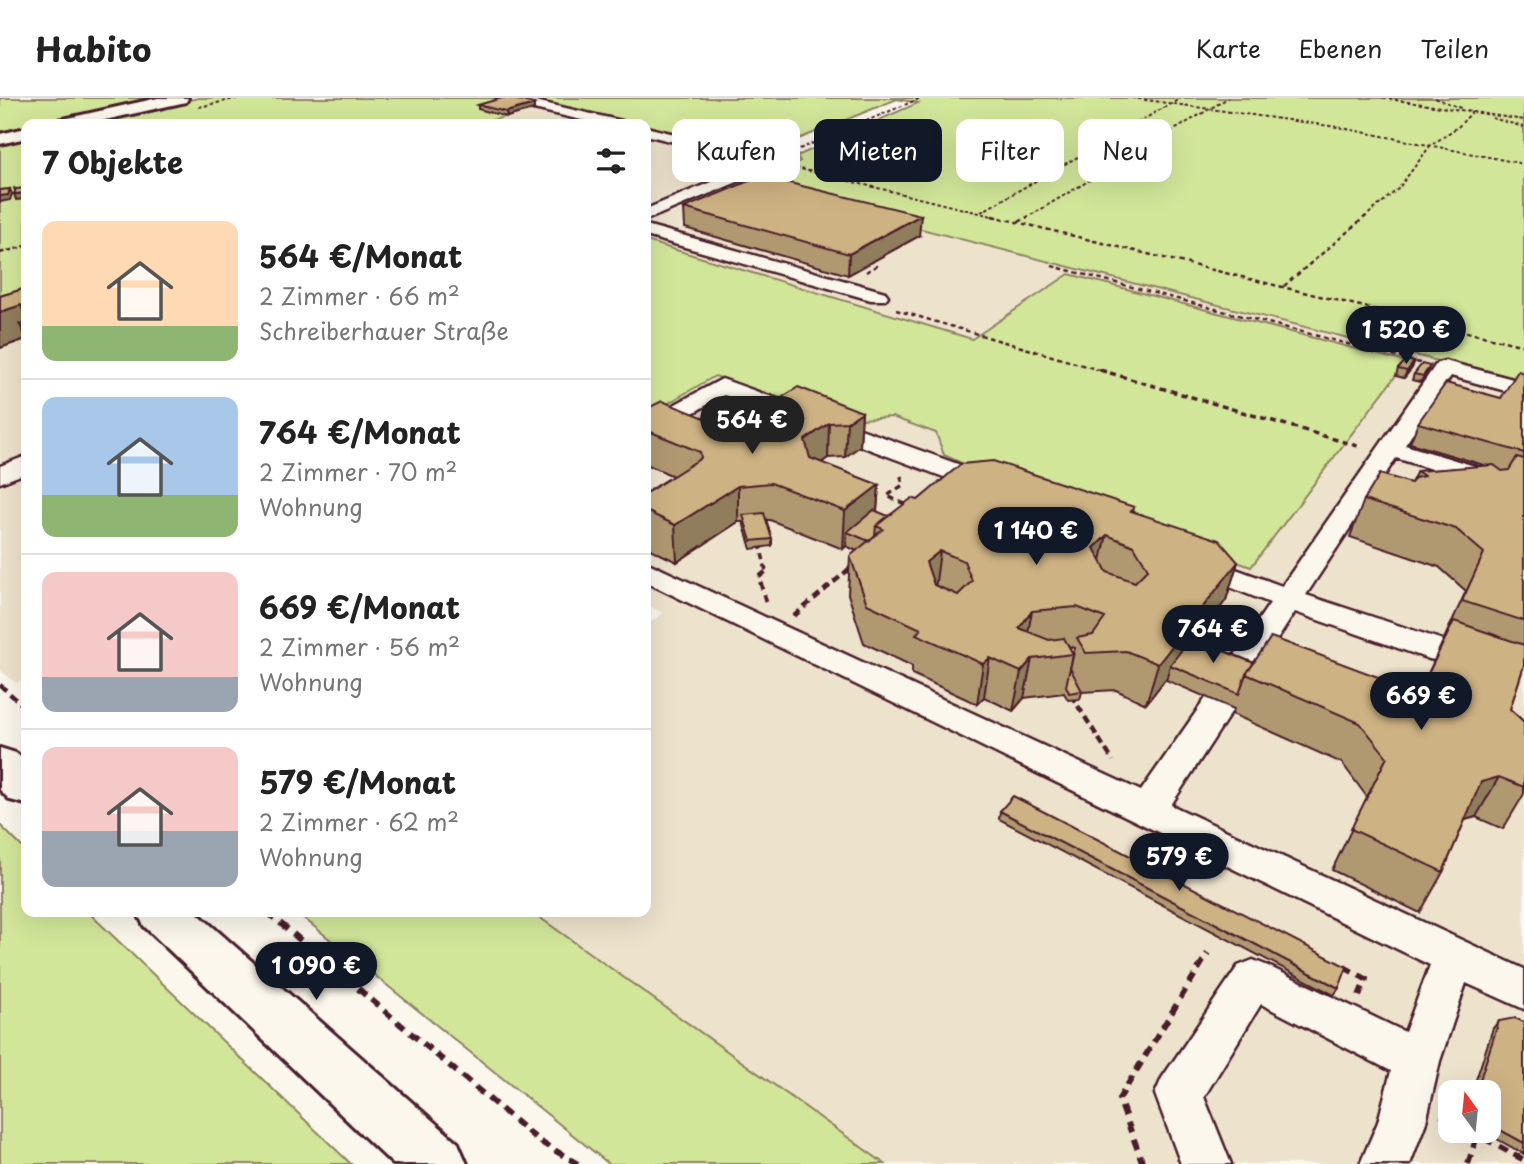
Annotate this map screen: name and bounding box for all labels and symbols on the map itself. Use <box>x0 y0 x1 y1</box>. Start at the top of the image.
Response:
pin: 1 520 € <box>1341 306 1471 366</box>
pin: 564 € <box>703 396 801 456</box>
pin: 1 140 € <box>971 508 1101 567</box>
pin: 764 € <box>1164 606 1262 665</box>
pin: 669 € <box>1372 672 1470 732</box>
pin: 579 € <box>1130 834 1228 893</box>
pin: 1 090 € <box>251 942 381 1002</box>
north arrow <box>1438 1080 1502 1143</box>

